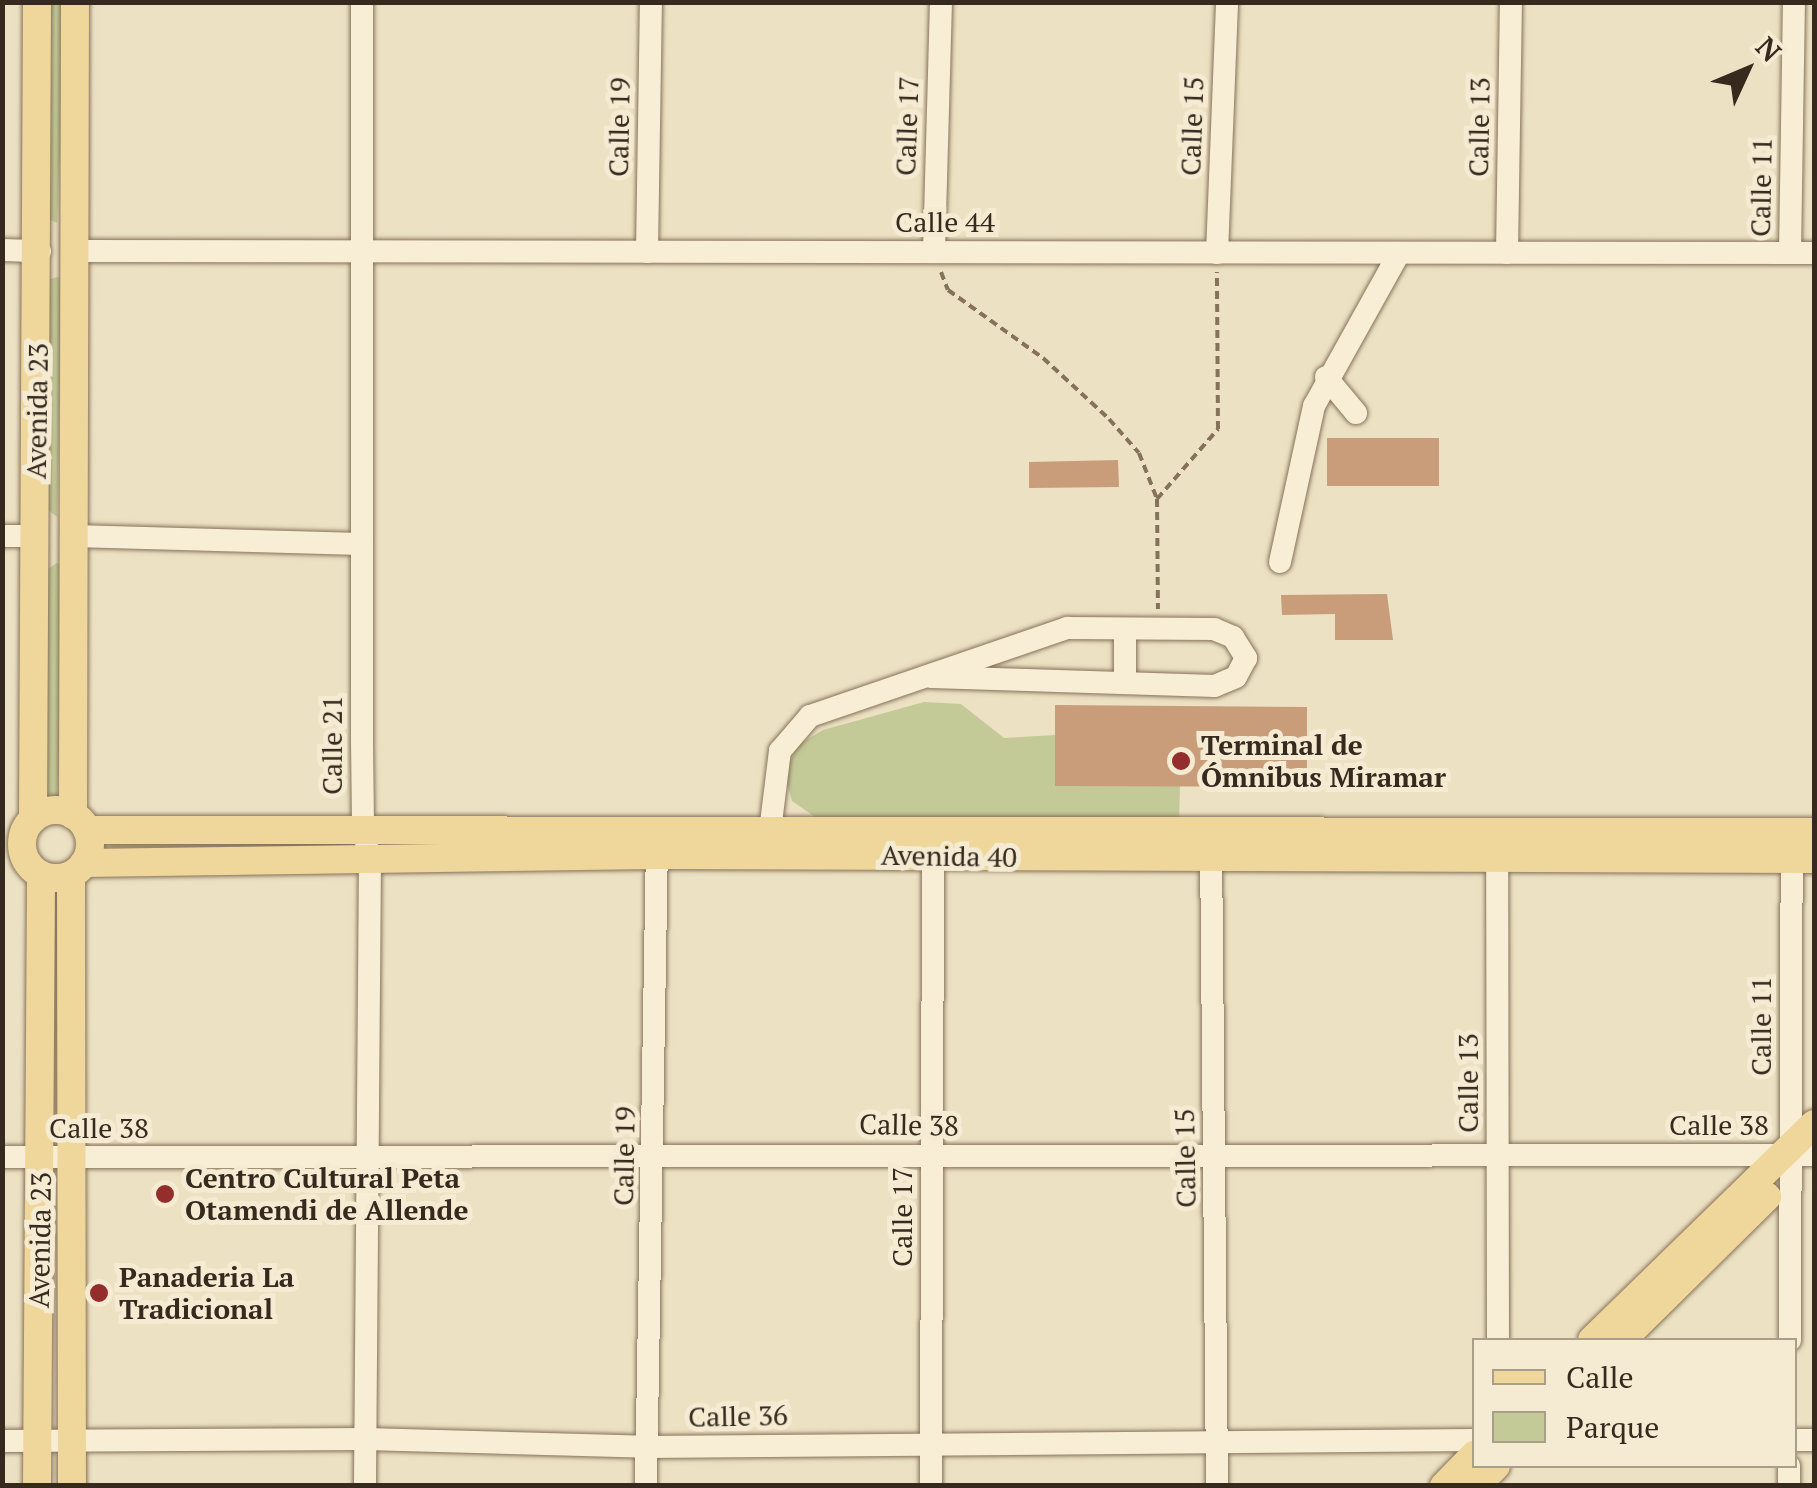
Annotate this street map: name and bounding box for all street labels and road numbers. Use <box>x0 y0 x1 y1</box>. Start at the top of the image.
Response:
street label: Calle 17 <box>888 76 926 176</box>
street label: Calle 15 <box>1173 76 1211 176</box>
street label: Calle 19 <box>601 77 637 177</box>
street label: Calle 13 <box>1461 77 1497 177</box>
street label: Calle 11 <box>1743 137 1779 237</box>
street label: Calle 44 <box>895 205 995 239</box>
street label: Avenida 23 <box>19 343 55 479</box>
street label: Calle 21 <box>315 695 349 795</box>
street label: Avenida 40 <box>881 838 1017 874</box>
street label: Calle 11 <box>1744 976 1778 1076</box>
street label: Calle 13 <box>1451 1033 1485 1133</box>
street label: Calle 19 <box>606 1106 642 1206</box>
street label: Calle 38 <box>859 1107 959 1143</box>
street label: Calle 15 <box>1167 1108 1203 1208</box>
street label: Calle 38 <box>1669 1108 1769 1142</box>
street label: Calle 38 <box>49 1111 149 1145</box>
street label: Calle 17 <box>885 1167 919 1267</box>
street label: Avenida 23 <box>22 1172 58 1308</box>
street label: Calle 36 <box>688 1398 788 1434</box>

